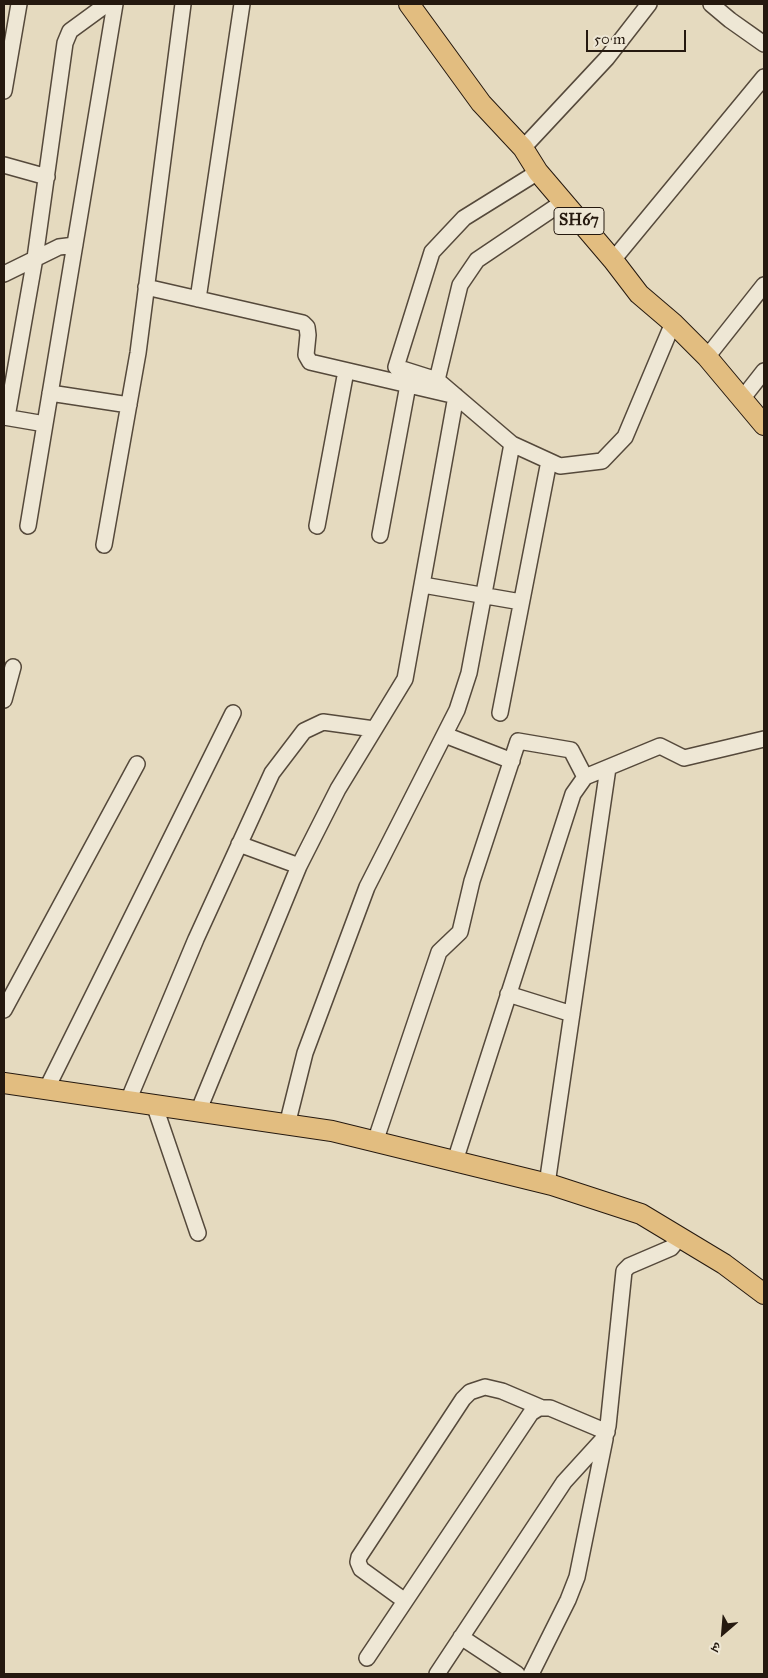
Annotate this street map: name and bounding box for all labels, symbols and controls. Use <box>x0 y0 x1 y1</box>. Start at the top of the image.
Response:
scale bar <box>588 20 688 52</box>
text: 50 m <box>594 30 626 48</box>
road number: SH67 <box>554 208 604 235</box>
north arrow <box>698 1608 748 1658</box>
text: उ <box>709 1638 723 1656</box>

